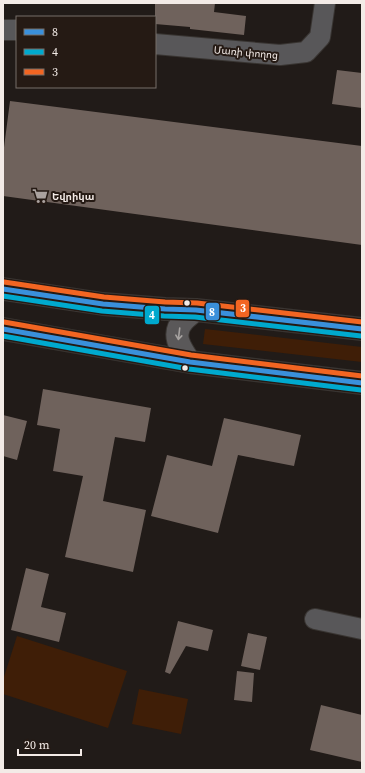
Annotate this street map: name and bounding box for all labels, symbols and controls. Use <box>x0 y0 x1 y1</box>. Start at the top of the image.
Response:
legend <box>16 16 156 88</box>
text: 8 <box>52 24 58 40</box>
street label: Մառի փողոց <box>213 43 279 62</box>
text: 4 <box>52 44 58 60</box>
text: 3 <box>52 64 58 80</box>
supermarket icon: Եվրիկա <box>31 187 49 205</box>
place label: Եվրիկա <box>52 190 94 203</box>
unlabelled marker <box>182 298 192 308</box>
line badge: 3 <box>235 299 250 318</box>
text: 3 <box>240 301 246 316</box>
line badge: 8 <box>205 302 220 321</box>
line badge: 4 <box>144 305 160 325</box>
text: 8 <box>209 305 215 320</box>
text: 4 <box>149 308 155 323</box>
one-way arrow <box>175 327 182 340</box>
unlabelled marker <box>180 363 190 373</box>
scale bar <box>18 731 81 757</box>
text: 20 m <box>24 737 50 753</box>

